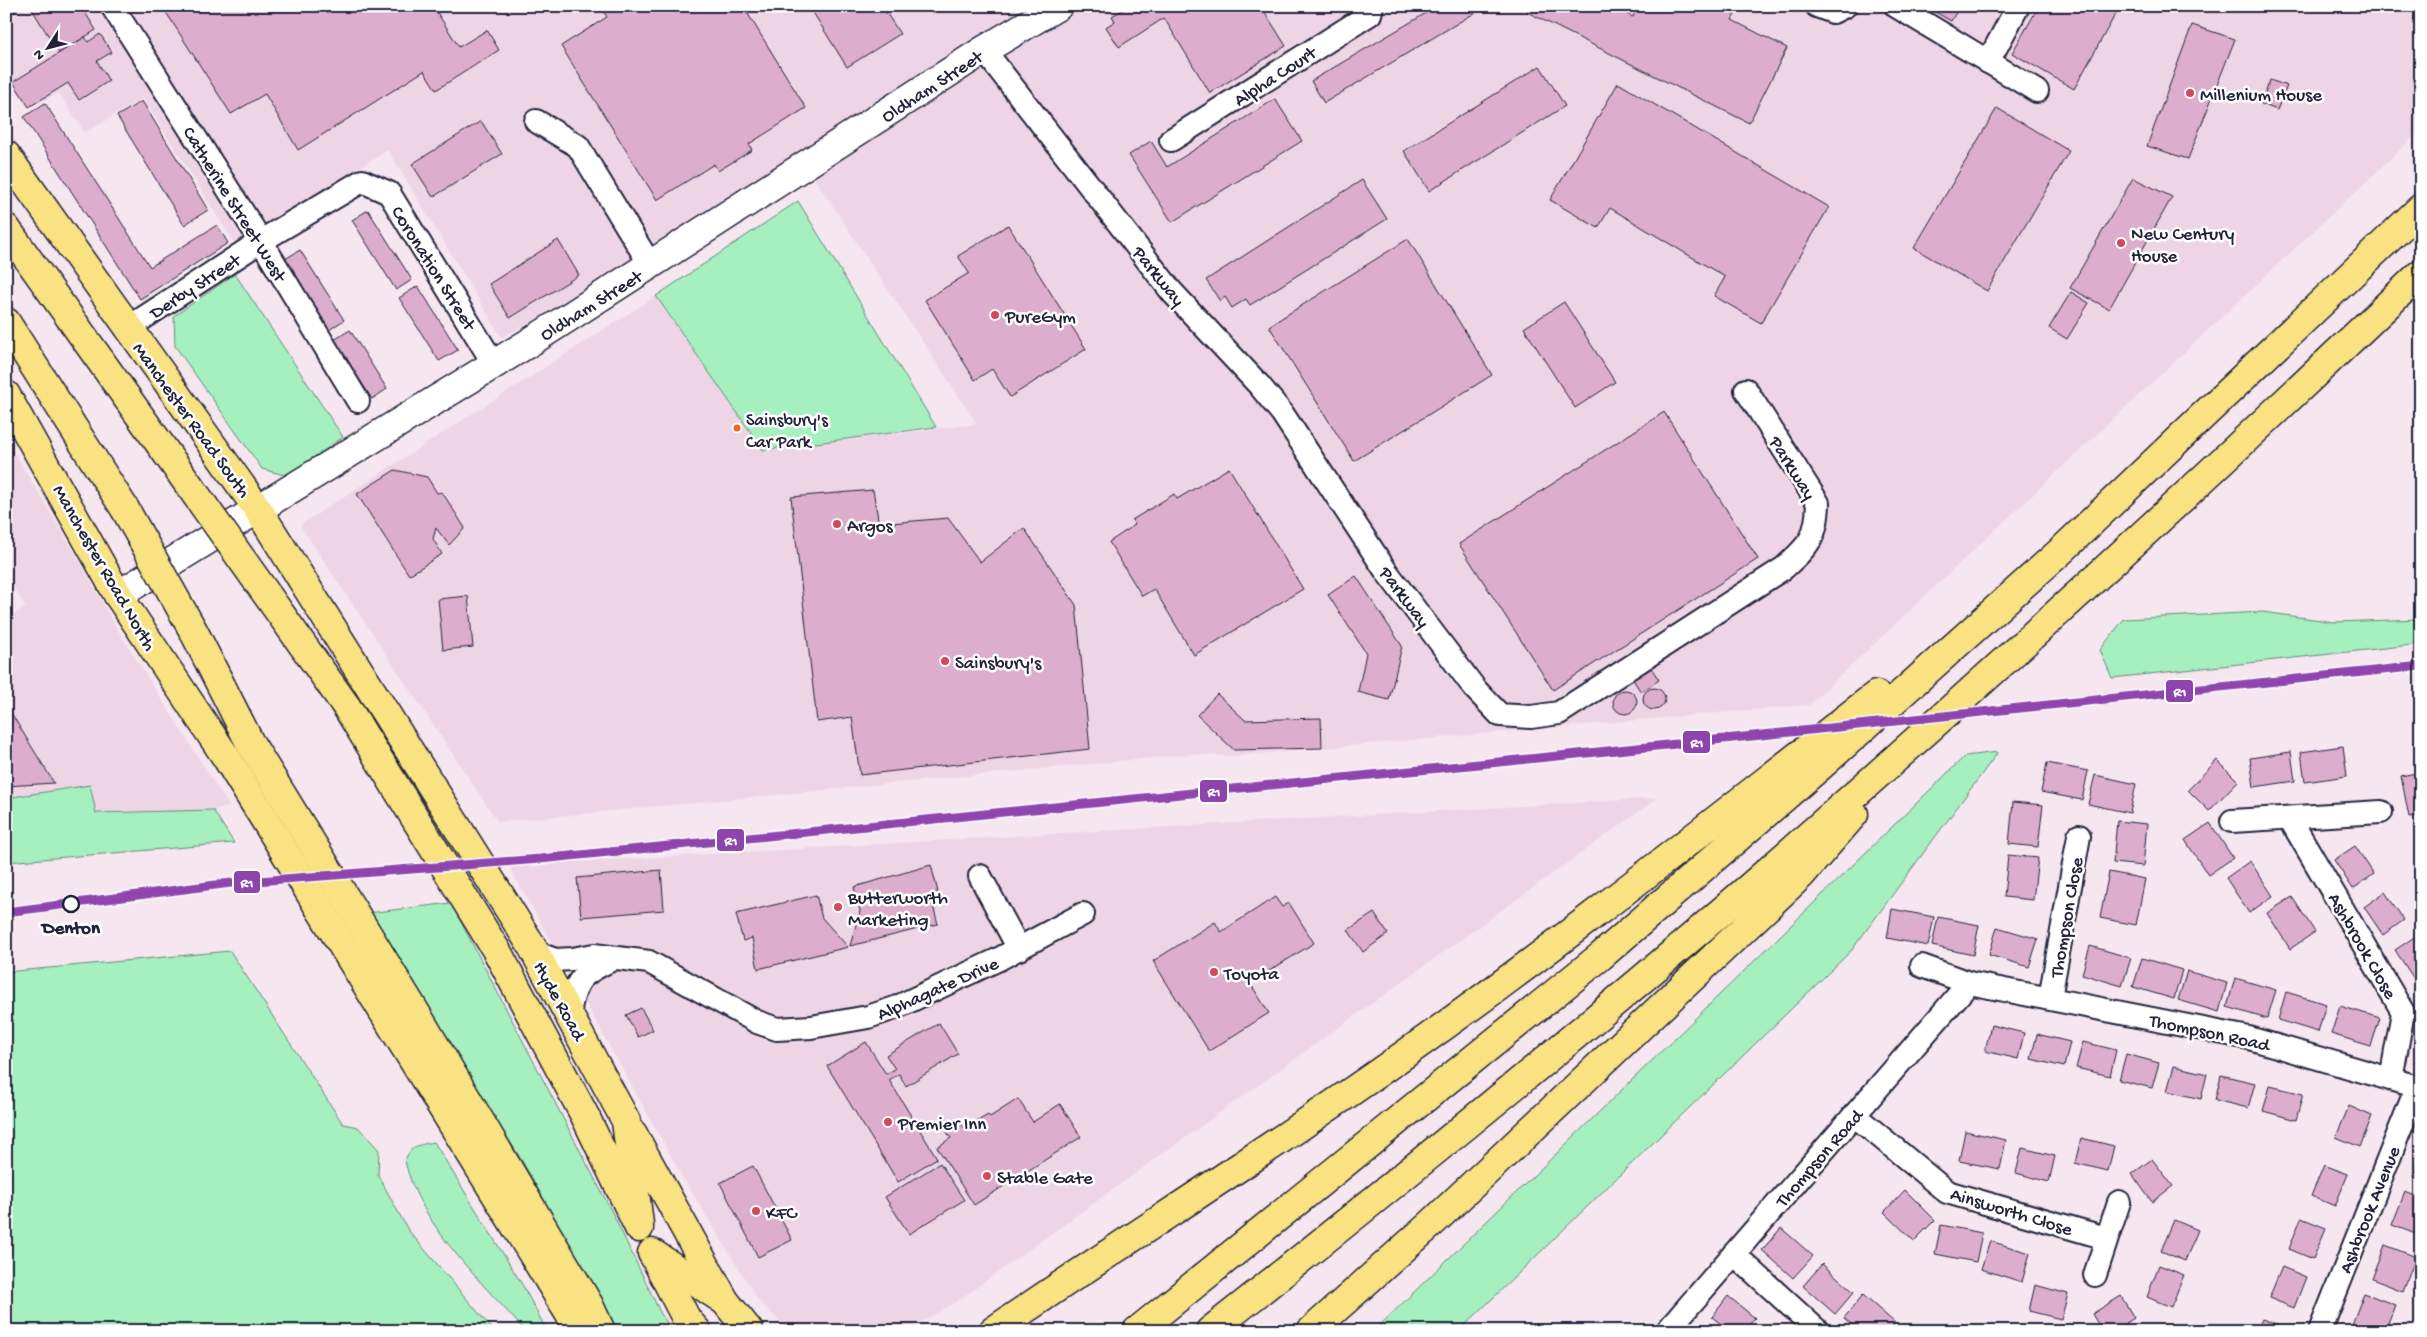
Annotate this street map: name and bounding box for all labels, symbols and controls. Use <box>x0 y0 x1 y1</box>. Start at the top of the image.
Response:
north arrow <box>22 22 72 72</box>
street label: Alpha Court <box>1230 42 1323 113</box>
text: N <box>30 45 49 63</box>
street label: Oldham Street <box>878 45 990 129</box>
place label: Millenium House <box>2200 85 2322 108</box>
marker: Millenium House <box>2184 87 2196 99</box>
street label: Catherine Street West <box>176 123 291 289</box>
street label: Coronation Street <box>385 202 481 337</box>
place label: New Century House <box>2131 224 2235 269</box>
marker: New Century House <box>2115 237 2127 249</box>
street label: Parkway <box>1125 242 1189 312</box>
street label: Derby Street <box>145 249 247 327</box>
street label: Oldham Street <box>537 265 649 348</box>
place label: PureGym <box>1004 307 1076 330</box>
marker: PureGym <box>989 309 1001 321</box>
street label: Manchester Road South <box>126 339 254 503</box>
place label: Sainsbury's Car Park <box>746 411 829 454</box>
marker: Sainsbury's Car Park <box>732 423 742 433</box>
street label: Parkway <box>1762 432 1820 506</box>
street label: Manchester Road North <box>46 482 160 656</box>
place label: Argos <box>847 516 894 539</box>
marker: Argos <box>831 518 843 530</box>
street label: Parkway <box>1372 562 1434 634</box>
place label: Sainsbury's <box>955 653 1042 676</box>
marker: Sainsbury's <box>939 655 951 667</box>
line badge: R1 <box>2165 679 2194 703</box>
text: R1 <box>2173 685 2187 702</box>
line badge: R1 <box>1682 730 1711 754</box>
text: R1 <box>1690 736 1704 753</box>
line badge: R1 <box>1199 779 1228 803</box>
text: R1 <box>1207 785 1221 802</box>
line badge: R1 <box>716 828 745 852</box>
text: R1 <box>724 834 738 851</box>
street label: Thompson Close <box>2046 855 2090 981</box>
line badge: R1 <box>233 870 261 894</box>
text: R1 <box>240 876 254 893</box>
place label: Butterworth Marketing <box>847 888 948 933</box>
street label: Ashbrook Close <box>2321 889 2401 1004</box>
marker: Denton <box>62 895 80 913</box>
marker: Butterworth Marketing <box>832 901 844 913</box>
place label: Denton <box>40 918 101 941</box>
street label: Alphagate Drive <box>874 953 1003 1027</box>
street label: Hyde Road <box>527 958 590 1047</box>
place label: Toyota <box>1223 964 1280 987</box>
marker: Toyota <box>1208 966 1220 978</box>
street label: Thompson Road <box>2146 1010 2273 1059</box>
street label: Thompson Road <box>1771 1104 1871 1214</box>
place label: Premier Inn <box>897 1114 986 1137</box>
marker: Premier Inn <box>882 1116 894 1128</box>
street label: Ashbrook Avenue <box>2335 1143 2407 1277</box>
place label: Stable Gate <box>997 1168 1093 1191</box>
marker: Stable Gate <box>981 1170 993 1182</box>
street label: Ainsworth Close <box>1947 1184 2075 1243</box>
place label: KFC <box>766 1203 798 1226</box>
marker: KFC <box>750 1205 762 1217</box>

